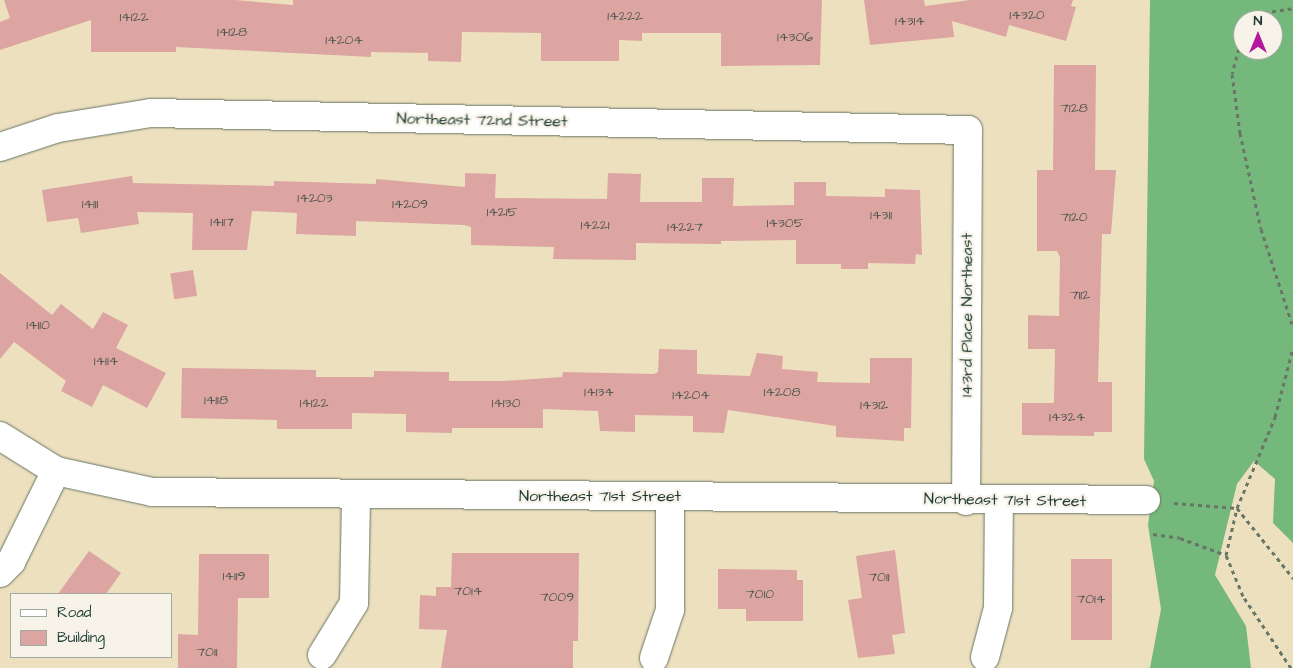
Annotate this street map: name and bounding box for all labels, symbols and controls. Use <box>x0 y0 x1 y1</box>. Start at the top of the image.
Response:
house number: 14320 <box>1009 7 1045 23</box>
house number: 14222 <box>607 8 643 24</box>
house number: 14122 <box>119 9 149 25</box>
north arrow <box>1233 10 1283 60</box>
text: N <box>1254 11 1262 31</box>
house number: 14314 <box>895 13 925 29</box>
house number: 14128 <box>217 24 247 40</box>
house number: 14306 <box>777 29 813 45</box>
house number: 14204 <box>325 32 363 48</box>
house number: 7128 <box>1060 100 1088 116</box>
street label: Northeast 72nd Street <box>396 109 568 131</box>
house number: 14203 <box>297 190 333 206</box>
house number: 14111 <box>82 196 98 212</box>
house number: 14209 <box>392 196 428 212</box>
house number: 14215 <box>486 204 518 220</box>
house number: 14311 <box>870 207 892 223</box>
house number: 7120 <box>1060 209 1088 225</box>
house number: 14117 <box>210 214 234 230</box>
house number: 14305 <box>766 215 804 231</box>
house number: 14221 <box>580 217 610 233</box>
house number: 14227 <box>667 219 703 235</box>
street label: 143rd Place Northeast <box>957 233 977 397</box>
house number: 7112 <box>1070 287 1090 303</box>
house number: 14110 <box>26 317 50 333</box>
house number: 14114 <box>94 353 118 369</box>
house number: 14134 <box>584 384 614 400</box>
house number: 14208 <box>763 384 801 400</box>
house number: 14204 <box>672 387 710 403</box>
house number: 14118 <box>204 392 228 408</box>
house number: 14122 <box>299 395 329 411</box>
house number: 14130 <box>491 395 521 411</box>
house number: 14312 <box>860 397 888 413</box>
house number: 14324 <box>1049 409 1085 425</box>
street label: Northeast 71st Street <box>519 486 681 506</box>
street label: Northeast 71st Street <box>924 489 1086 511</box>
house number: 14119 <box>223 568 245 584</box>
house number: 7011 <box>868 569 890 585</box>
house number: 7014 <box>454 583 482 599</box>
house number: 7010 <box>746 586 774 602</box>
house number: 7009 <box>540 589 574 605</box>
house number: 7014 <box>1077 591 1105 607</box>
legend <box>10 593 172 658</box>
text: Road <box>57 602 91 623</box>
text: Building <box>57 627 105 648</box>
house number: 7011 <box>196 644 218 660</box>

